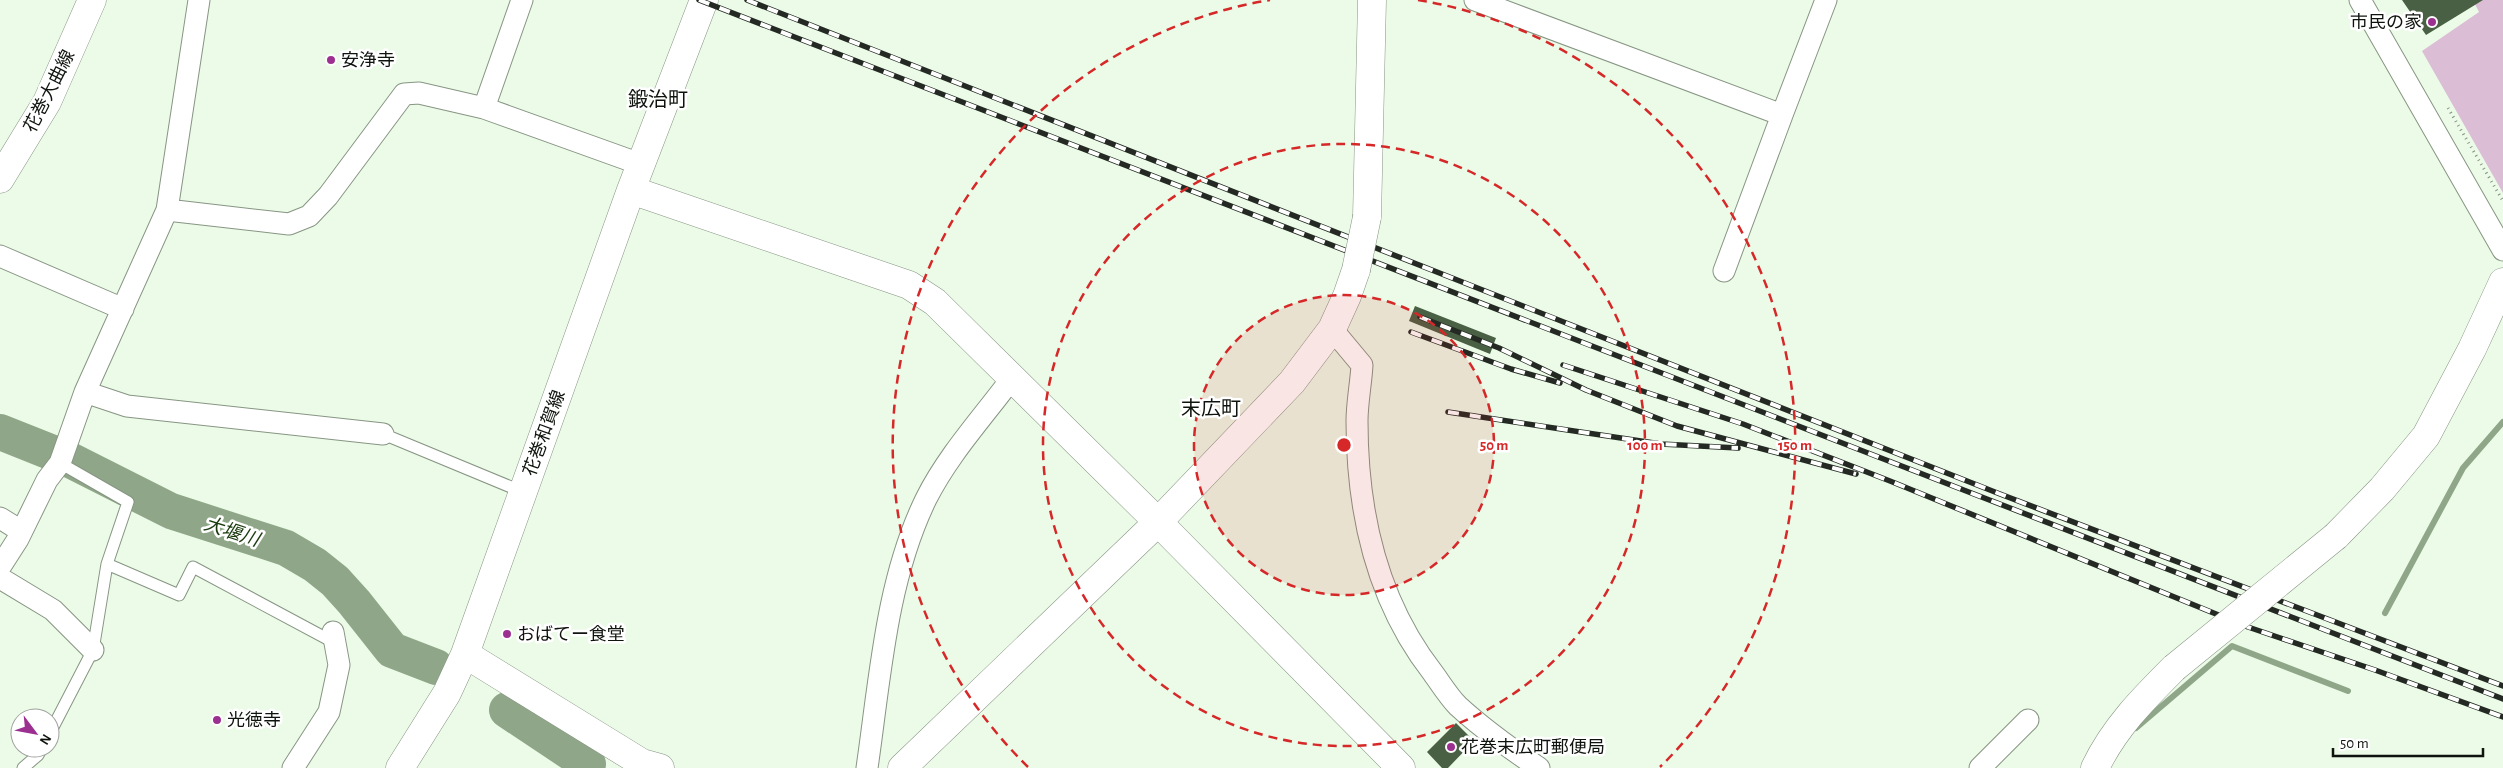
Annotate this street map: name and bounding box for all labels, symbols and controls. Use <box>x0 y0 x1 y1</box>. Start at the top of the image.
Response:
place label: 市民の家 <box>2350 13 2422 32</box>
marker: 市民の家 <box>2426 16 2438 28</box>
street label: 花巻大曲線 <box>20 46 78 136</box>
place label: 安浄寺 <box>341 51 395 70</box>
marker: 安浄寺 <box>325 54 337 66</box>
district label: 鍛治町 <box>628 89 688 110</box>
street label: 花巻和賀線 <box>519 387 569 479</box>
district label: 末広町 <box>1181 398 1241 419</box>
centre of rings <box>1335 436 1353 454</box>
text: 50 m <box>1480 438 1508 453</box>
text: 100 m <box>1627 438 1663 453</box>
text: 150 m <box>1778 438 1812 453</box>
water label: 大堰川 <box>201 514 264 551</box>
place label: おばてー食堂 <box>517 625 625 644</box>
marker: おばてー食堂 <box>501 628 513 640</box>
north arrow <box>10 708 60 758</box>
place label: 光徳寺 <box>227 710 281 730</box>
marker: 光徳寺 <box>211 714 223 726</box>
scale bar <box>2333 726 2483 758</box>
text: N <box>37 732 54 747</box>
text: 50 m <box>2340 736 2369 751</box>
place label: 花巻末広町郵便局 <box>1461 737 1605 757</box>
marker: 花巻末広町郵便局 <box>1445 741 1457 753</box>

